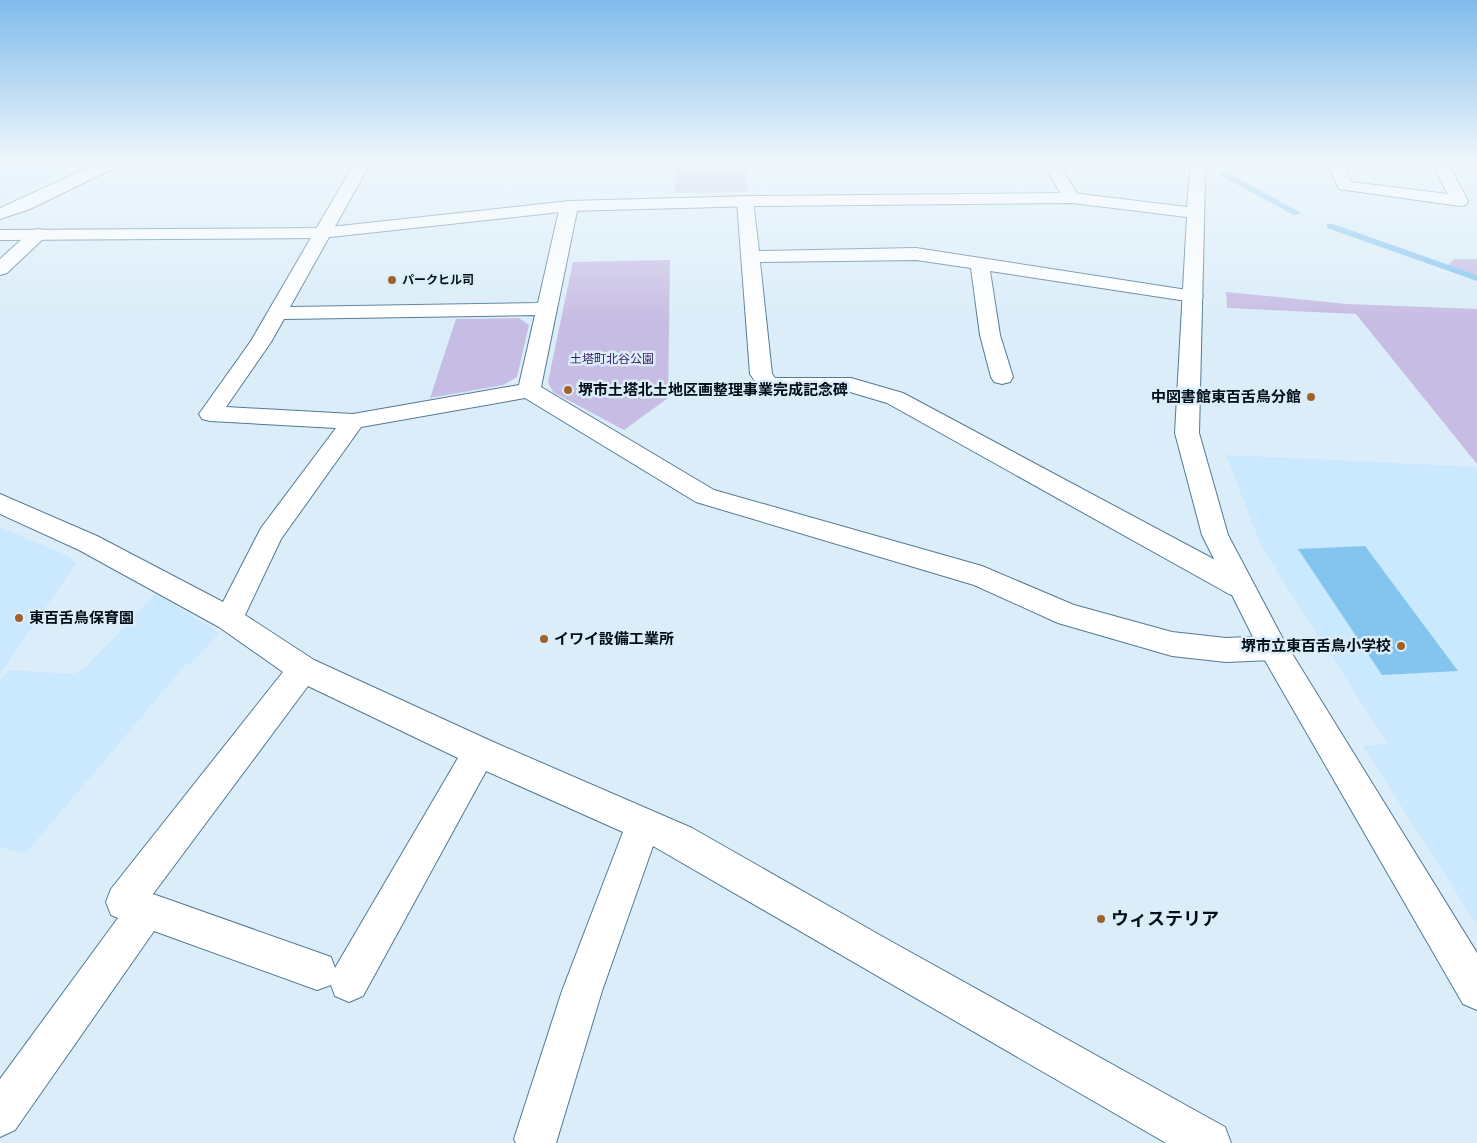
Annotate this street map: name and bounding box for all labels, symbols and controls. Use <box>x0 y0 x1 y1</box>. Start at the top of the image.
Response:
place label: パークヒル司 <box>402 272 474 286</box>
marker: パークヒル司 <box>386 274 398 286</box>
park label: 土塔町北谷公園 <box>570 351 654 365</box>
place label: 堺市土塔北土地区画整理事業完成記念碑 <box>578 380 848 398</box>
marker: 堺市土塔北土地区画整理事業完成記念碑 <box>562 384 574 396</box>
place label: 中図書館東百舌鳥分館 <box>1151 387 1301 405</box>
marker: 中図書館東百舌鳥分館 <box>1305 391 1317 403</box>
place label: 東百舌鳥保育園 <box>29 608 134 626</box>
marker: 東百舌鳥保育園 <box>13 612 25 624</box>
place label: イワイ設備工業所 <box>554 629 674 647</box>
marker: イワイ設備工業所 <box>538 633 550 645</box>
place label: 堺市立東百舌鳥小学校 <box>1241 636 1391 654</box>
marker: 堺市立東百舌鳥小学校 <box>1395 640 1407 652</box>
place label: ウィステリア <box>1111 907 1219 929</box>
marker: ウィステリア <box>1095 913 1107 925</box>

